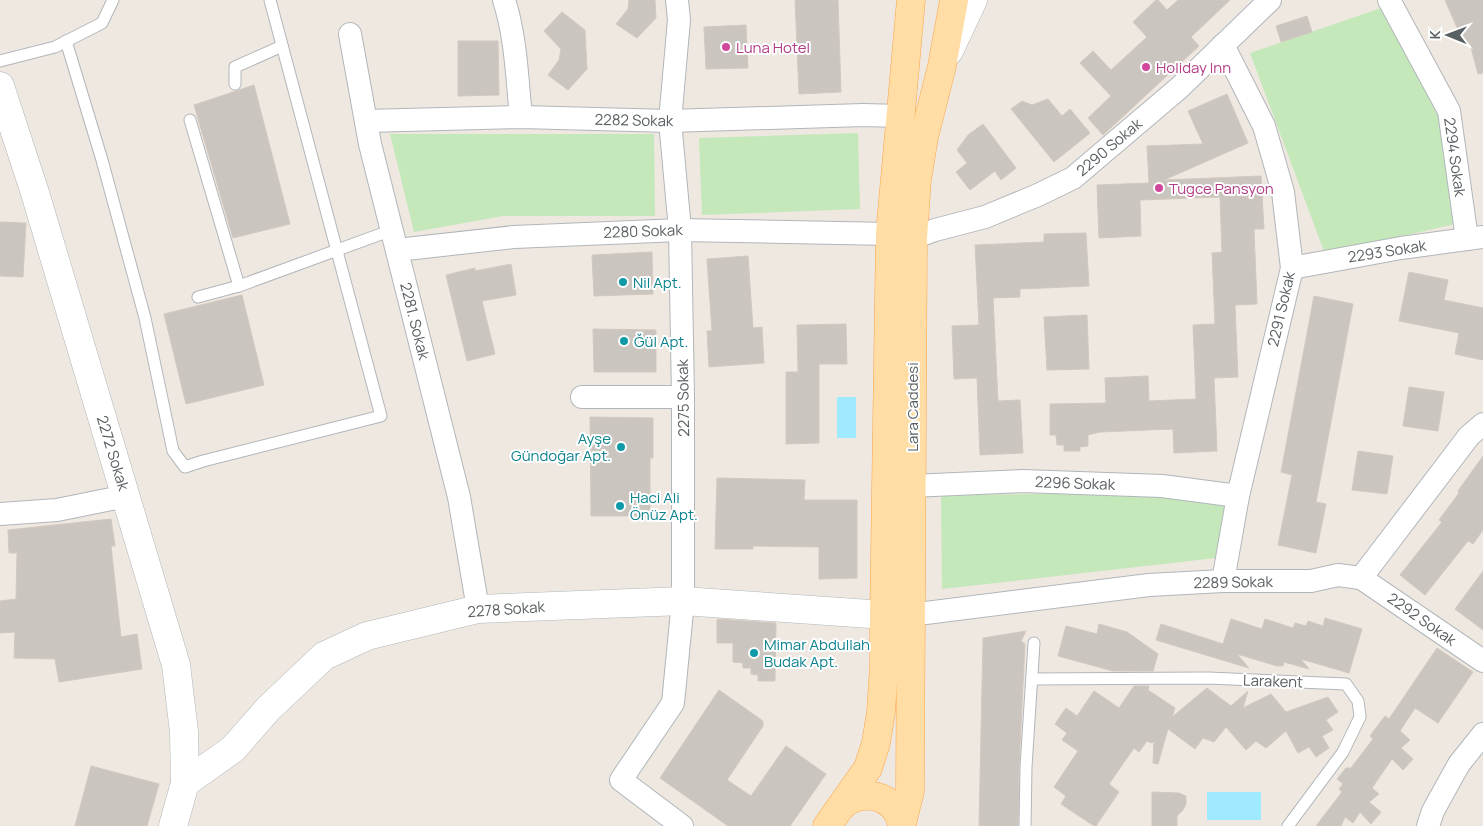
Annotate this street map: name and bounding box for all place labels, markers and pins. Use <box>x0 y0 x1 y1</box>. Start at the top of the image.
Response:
place label: Luna Hotel <box>736 37 810 58</box>
marker: Luna Hotel <box>720 41 732 53</box>
place label: Holiday Inn <box>1156 57 1231 78</box>
marker: Holiday Inn <box>1140 61 1152 73</box>
place label: Tugce Pansyon <box>1169 178 1274 199</box>
marker: Tugce Pansyon <box>1153 182 1165 194</box>
place label: Nil Apt. <box>633 272 681 293</box>
marker: Nil Apt. <box>617 276 629 288</box>
place label: Ğül Apt. <box>634 331 688 352</box>
marker: Ğül Apt. <box>618 335 630 347</box>
place label: Ayşe Gündoğar Apt. <box>511 428 611 466</box>
marker: Ayşe Gündoğar Apt. <box>615 441 627 453</box>
place label: Haci Ali Önüz Apt. <box>630 487 698 525</box>
marker: Haci Ali Önüz Apt. <box>614 500 626 512</box>
place label: Mimar Abdullah Budak Apt. <box>764 634 870 672</box>
marker: Mimar Abdullah Budak Apt. <box>748 647 760 659</box>

